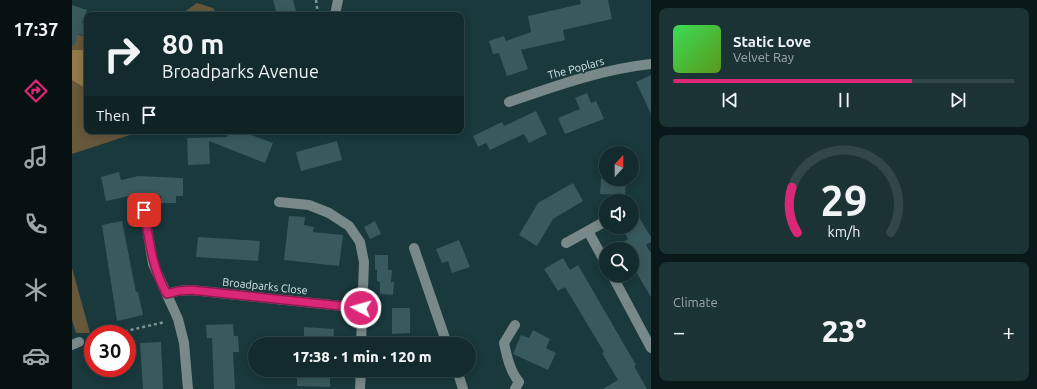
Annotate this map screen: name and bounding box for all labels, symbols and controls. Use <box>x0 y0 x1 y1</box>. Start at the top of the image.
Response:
text: 17:37 <box>13 19 59 39</box>
icon: right <box>96 28 148 80</box>
text: 80 m <box>162 28 224 59</box>
text: Static Love <box>733 33 811 50</box>
text: Velvet Ray <box>733 50 794 64</box>
street label: The Poplars <box>547 55 606 81</box>
text: Broadparks Avenue <box>162 61 319 81</box>
icon: directions <box>22 77 50 105</box>
icon: previous <box>719 89 741 111</box>
icon: pause <box>833 89 855 111</box>
icon: next <box>947 89 969 111</box>
icon: arrive <box>138 104 160 126</box>
text: Then <box>96 107 130 124</box>
icon: music <box>22 143 50 171</box>
north arrow <box>599 146 639 186</box>
map controls <box>599 146 639 282</box>
text: 29 <box>821 176 867 223</box>
pin <box>127 193 161 227</box>
button: sound <box>599 194 639 234</box>
icon: arrive <box>133 199 155 221</box>
icon: phone <box>22 210 50 238</box>
text: km/h <box>828 223 860 239</box>
button: search <box>599 242 639 282</box>
icon: climate <box>22 276 50 304</box>
street label: Broadparks Close <box>222 276 308 296</box>
position arrow <box>340 287 382 329</box>
text: Climate <box>673 295 718 309</box>
text: 23° <box>822 314 866 348</box>
text: − <box>673 319 685 344</box>
text: + <box>1003 319 1015 344</box>
speed limit sign: 30 <box>84 325 136 377</box>
icon: car <box>22 342 50 370</box>
text: 17:38 · 1 min · 120 m <box>292 348 432 365</box>

